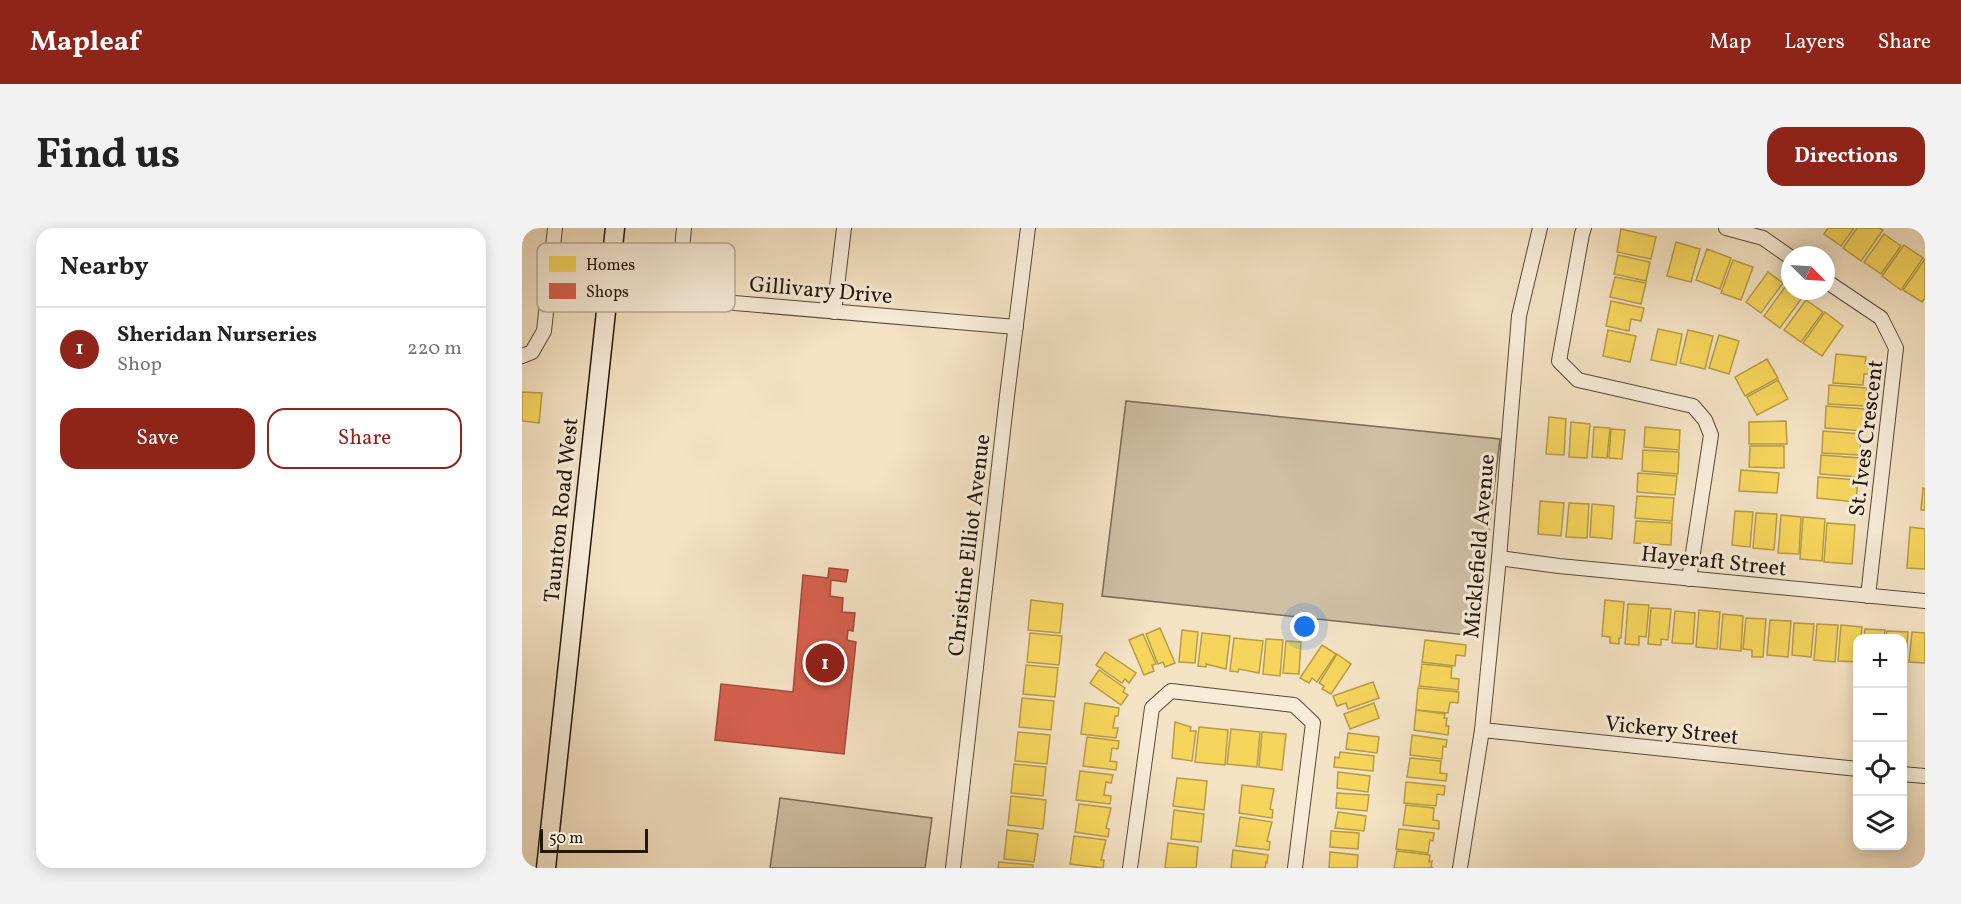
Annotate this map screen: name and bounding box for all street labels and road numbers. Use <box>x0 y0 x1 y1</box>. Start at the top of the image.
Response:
street label: Gillivary Drive <box>748 270 894 313</box>
street label: St. Ives Crescent <box>1843 358 1892 518</box>
street label: Taunton Road West <box>537 416 588 604</box>
street label: Christine Elliot Avenue <box>941 432 1000 658</box>
street label: Micklefield Avenue <box>1457 453 1504 640</box>
street label: Hayeraft Street <box>1639 539 1788 586</box>
street label: Vickery Street <box>1603 709 1741 754</box>

